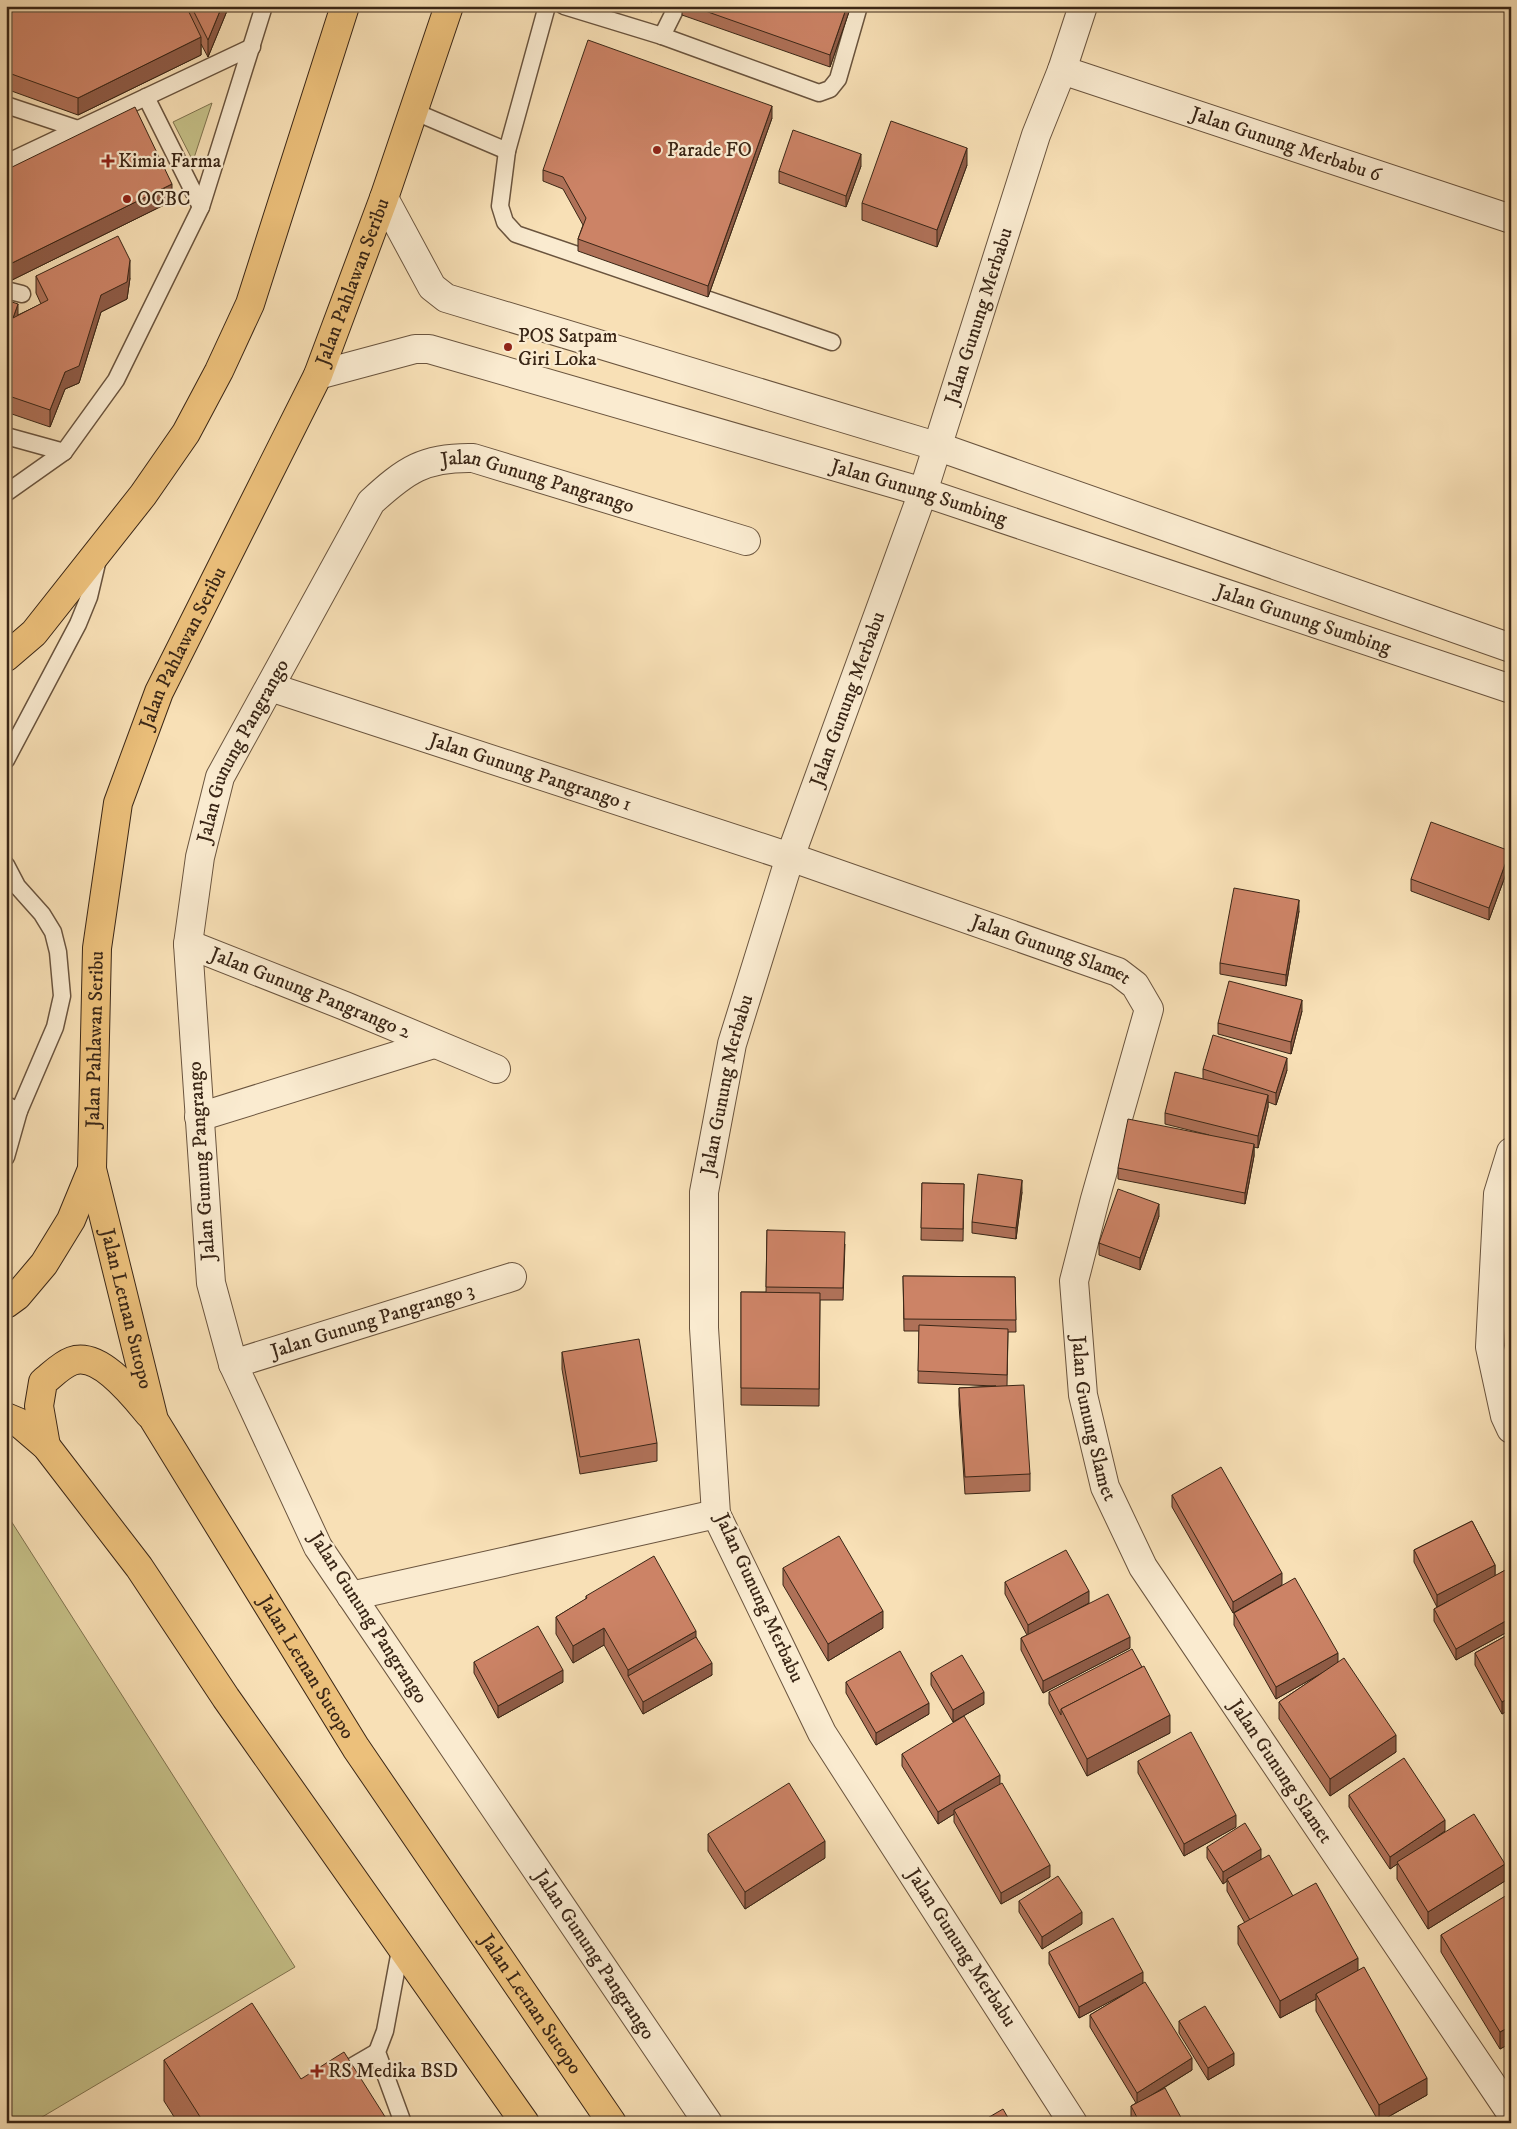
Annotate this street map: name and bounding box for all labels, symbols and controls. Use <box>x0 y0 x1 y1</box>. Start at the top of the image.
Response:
street label: Jalan Gunung Merbabu 6 <box>1186 101 1385 188</box>
place label: Parade FO <box>667 138 752 163</box>
marker: Parade FO <box>651 144 663 156</box>
place label: Kimia Farma <box>118 149 222 174</box>
marker: Kimia Farma <box>102 155 114 167</box>
place label: OCBC <box>137 187 190 212</box>
marker: OCBC <box>121 193 133 205</box>
street label: Jalan Pahlawan Seribu <box>309 195 395 371</box>
street label: Jalan Gunung Merbabu <box>938 224 1018 409</box>
place label: POS Satpam Giri Loka <box>518 324 618 372</box>
marker: POS Satpam Giri Loka <box>502 341 514 353</box>
street label: Jalan Gunung Pangrango <box>437 445 637 519</box>
street label: Jalan Gunung Sumbing <box>826 453 1011 532</box>
street label: Jalan Pahlawan Seribu <box>133 563 232 734</box>
street label: Jalan Gunung Sumbing <box>1211 578 1395 661</box>
street label: Jalan Gunung Merbabu <box>804 608 891 792</box>
street label: Jalan Gunung Pangrango <box>191 655 295 847</box>
street label: Jalan Gunung Pangrango 1 <box>424 727 635 817</box>
street label: Jalan Gunung Slamet <box>966 908 1136 990</box>
street label: Jalan Gunung Pangrango 2 <box>205 941 415 1045</box>
street label: Jalan Pahlawan Seribu <box>80 951 109 1130</box>
street label: Jalan Gunung Merbabu <box>695 992 759 1179</box>
street label: Jalan Gunung Pangrango <box>183 1061 222 1263</box>
street label: Jalan Letnan Sutopo <box>94 1224 158 1392</box>
street label: Jalan Gunung Pangrango 3 <box>266 1277 477 1365</box>
street label: Jalan Gunung Slamet <box>1066 1333 1122 1505</box>
street label: Jalan Gunung Merbabu <box>708 1508 809 1687</box>
street label: Jalan Gunung Pangrango <box>302 1526 433 1708</box>
street label: Jalan Letnan Sutopo <box>252 1589 360 1744</box>
street label: Jalan Gunung Slamet <box>1222 1693 1338 1848</box>
street label: Jalan Gunung Merbabu <box>899 1862 1022 2032</box>
street label: Jalan Gunung Pangrango <box>527 1864 660 2045</box>
street label: Jalan Letnan Sutopo <box>473 1928 588 2079</box>
place label: RS Medika BSD <box>328 2059 458 2084</box>
marker: RS Medika BSD <box>310 2064 324 2078</box>

